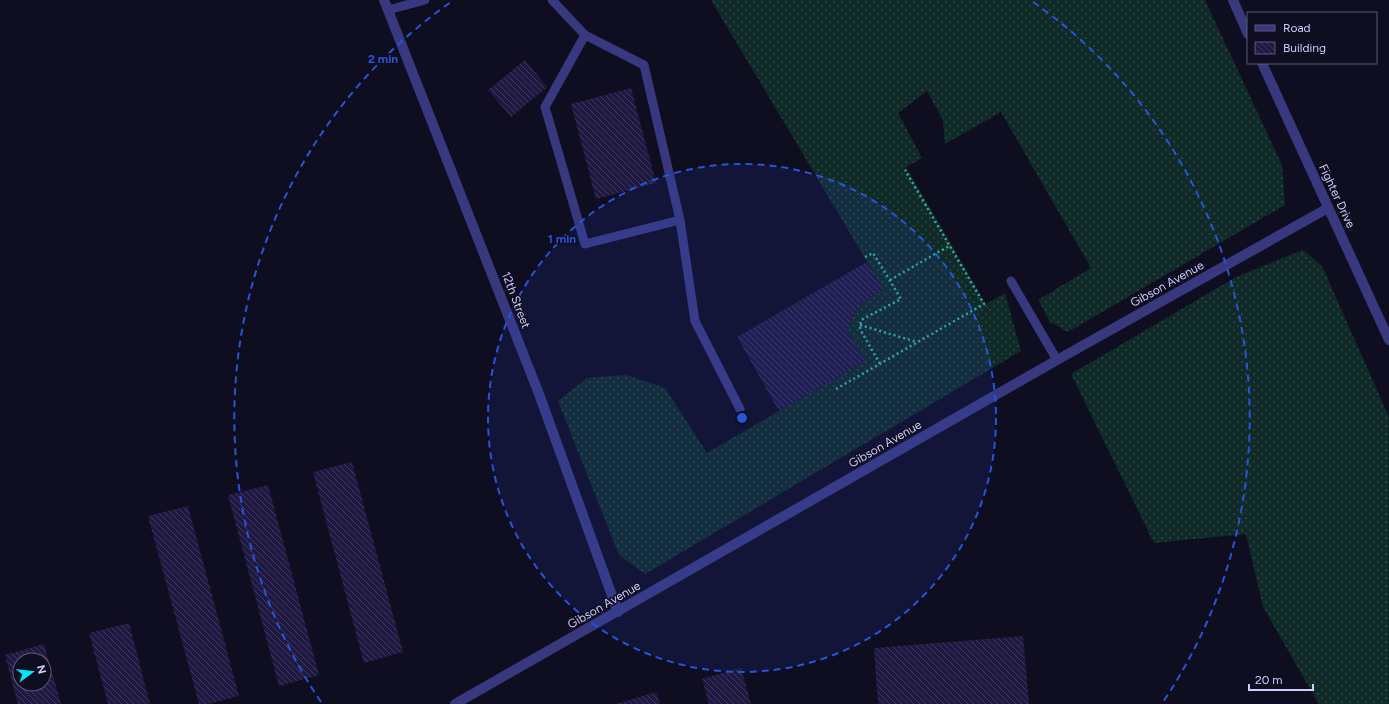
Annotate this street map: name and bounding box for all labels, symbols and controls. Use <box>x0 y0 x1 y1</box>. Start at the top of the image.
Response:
legend <box>1247 12 1377 64</box>
text: Road <box>1283 21 1311 35</box>
text: Building <box>1283 41 1326 55</box>
text: 2 min <box>368 52 398 66</box>
street label: Fighter Drive <box>1316 162 1358 231</box>
text: 1 min <box>548 232 576 246</box>
street label: Gibson Avenue <box>1128 258 1207 310</box>
street label: 12th Street <box>499 270 533 331</box>
centre of rings <box>735 411 749 425</box>
street label: Gibson Avenue <box>846 417 924 470</box>
street label: Gibson Avenue <box>565 578 643 631</box>
north arrow <box>12 652 52 692</box>
text: N <box>34 664 49 675</box>
scale bar <box>1249 666 1313 692</box>
text: 20 m <box>1255 673 1283 687</box>

